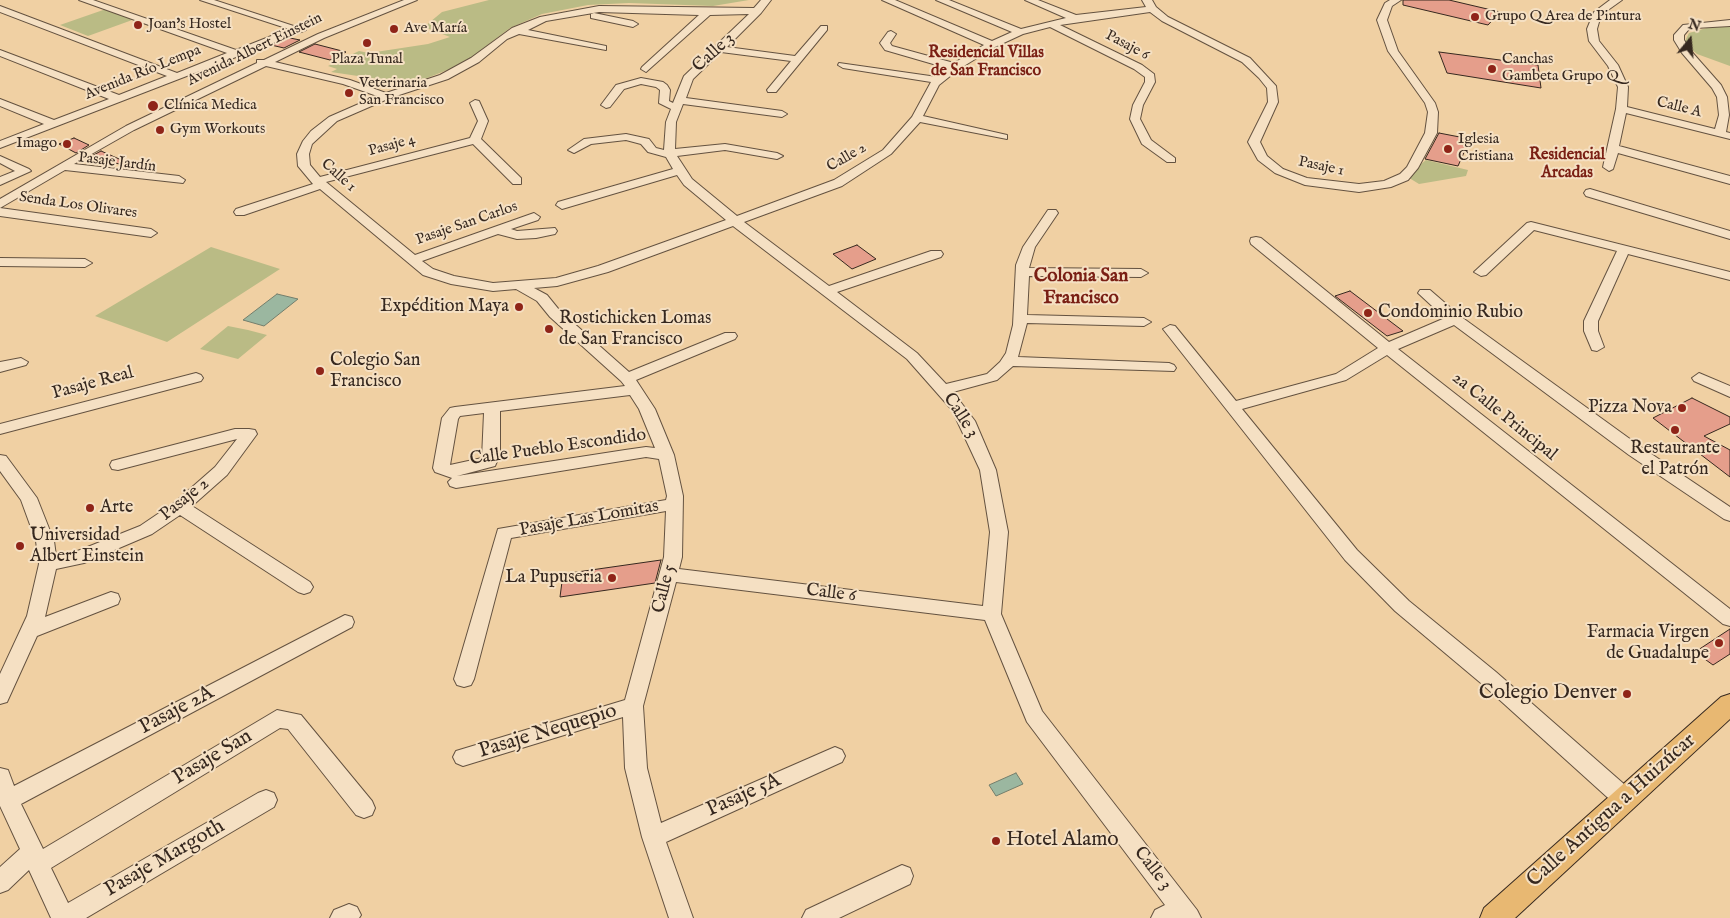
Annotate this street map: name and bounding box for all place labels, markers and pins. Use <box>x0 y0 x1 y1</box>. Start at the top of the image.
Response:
place label: Grupo Q Area de Pintura <box>1485 8 1641 26</box>
marker: Grupo Q Area de Pintura <box>1469 11 1481 23</box>
place label: Joan's Hostel <box>148 16 231 34</box>
marker: Joan's Hostel <box>132 19 144 31</box>
place label: Ave María <box>404 20 467 38</box>
marker: Ave María <box>388 23 400 35</box>
marker: Plaza Tunal <box>361 37 373 49</box>
place label: Plaza Tunal <box>331 51 403 69</box>
place label: Canchas Gambeta Grupo Q <box>1502 51 1619 86</box>
marker: Canchas Gambeta Grupo Q <box>1486 63 1498 75</box>
place label: Veterinaria San Francisco <box>359 75 444 110</box>
marker: Veterinaria San Francisco <box>343 87 355 99</box>
place label: Clínica Medica <box>164 97 257 115</box>
marker: Clínica Medica <box>146 99 160 113</box>
place label: Gym Workouts <box>170 121 265 139</box>
marker: Gym Workouts <box>154 124 166 136</box>
place label: Iglesia Cristiana <box>1458 131 1514 166</box>
place label: Imago <box>16 135 57 153</box>
marker: Imago <box>61 138 73 150</box>
marker: Iglesia Cristiana <box>1442 143 1454 155</box>
place label: Expédition Maya <box>380 296 509 318</box>
marker: Expédition Maya <box>513 301 525 313</box>
place label: Condominio Rubio <box>1378 302 1523 324</box>
marker: Condominio Rubio <box>1362 307 1374 319</box>
place label: Rostichicken Lomas de San Francisco <box>559 308 711 350</box>
marker: Rostichicken Lomas de San Francisco <box>543 323 555 335</box>
place label: Colegio San Francisco <box>330 350 420 392</box>
marker: Colegio San Francisco <box>314 365 326 377</box>
place label: Pizza Nova <box>1588 397 1672 419</box>
marker: Pizza Nova <box>1676 402 1688 414</box>
marker: Restaurante el Patrón <box>1669 424 1681 436</box>
place label: Restaurante el Patrón <box>1630 438 1720 480</box>
place label: Arte <box>100 497 133 519</box>
marker: Arte <box>84 502 96 514</box>
place label: Universidad Albert Einstein <box>30 525 144 568</box>
marker: Universidad Albert Einstein <box>14 540 26 552</box>
place label: La Pupuseria <box>505 567 602 589</box>
marker: La Pupuseria <box>606 572 618 584</box>
place label: Farmacia Virgen de Guadalupe <box>1587 622 1709 664</box>
marker: Farmacia Virgen de Guadalupe <box>1713 637 1725 649</box>
place label: Colegio Denver <box>1479 681 1617 707</box>
marker: Colegio Denver <box>1621 688 1633 700</box>
place label: Hotel Alamo <box>1006 828 1119 854</box>
marker: Hotel Alamo <box>990 835 1002 847</box>

